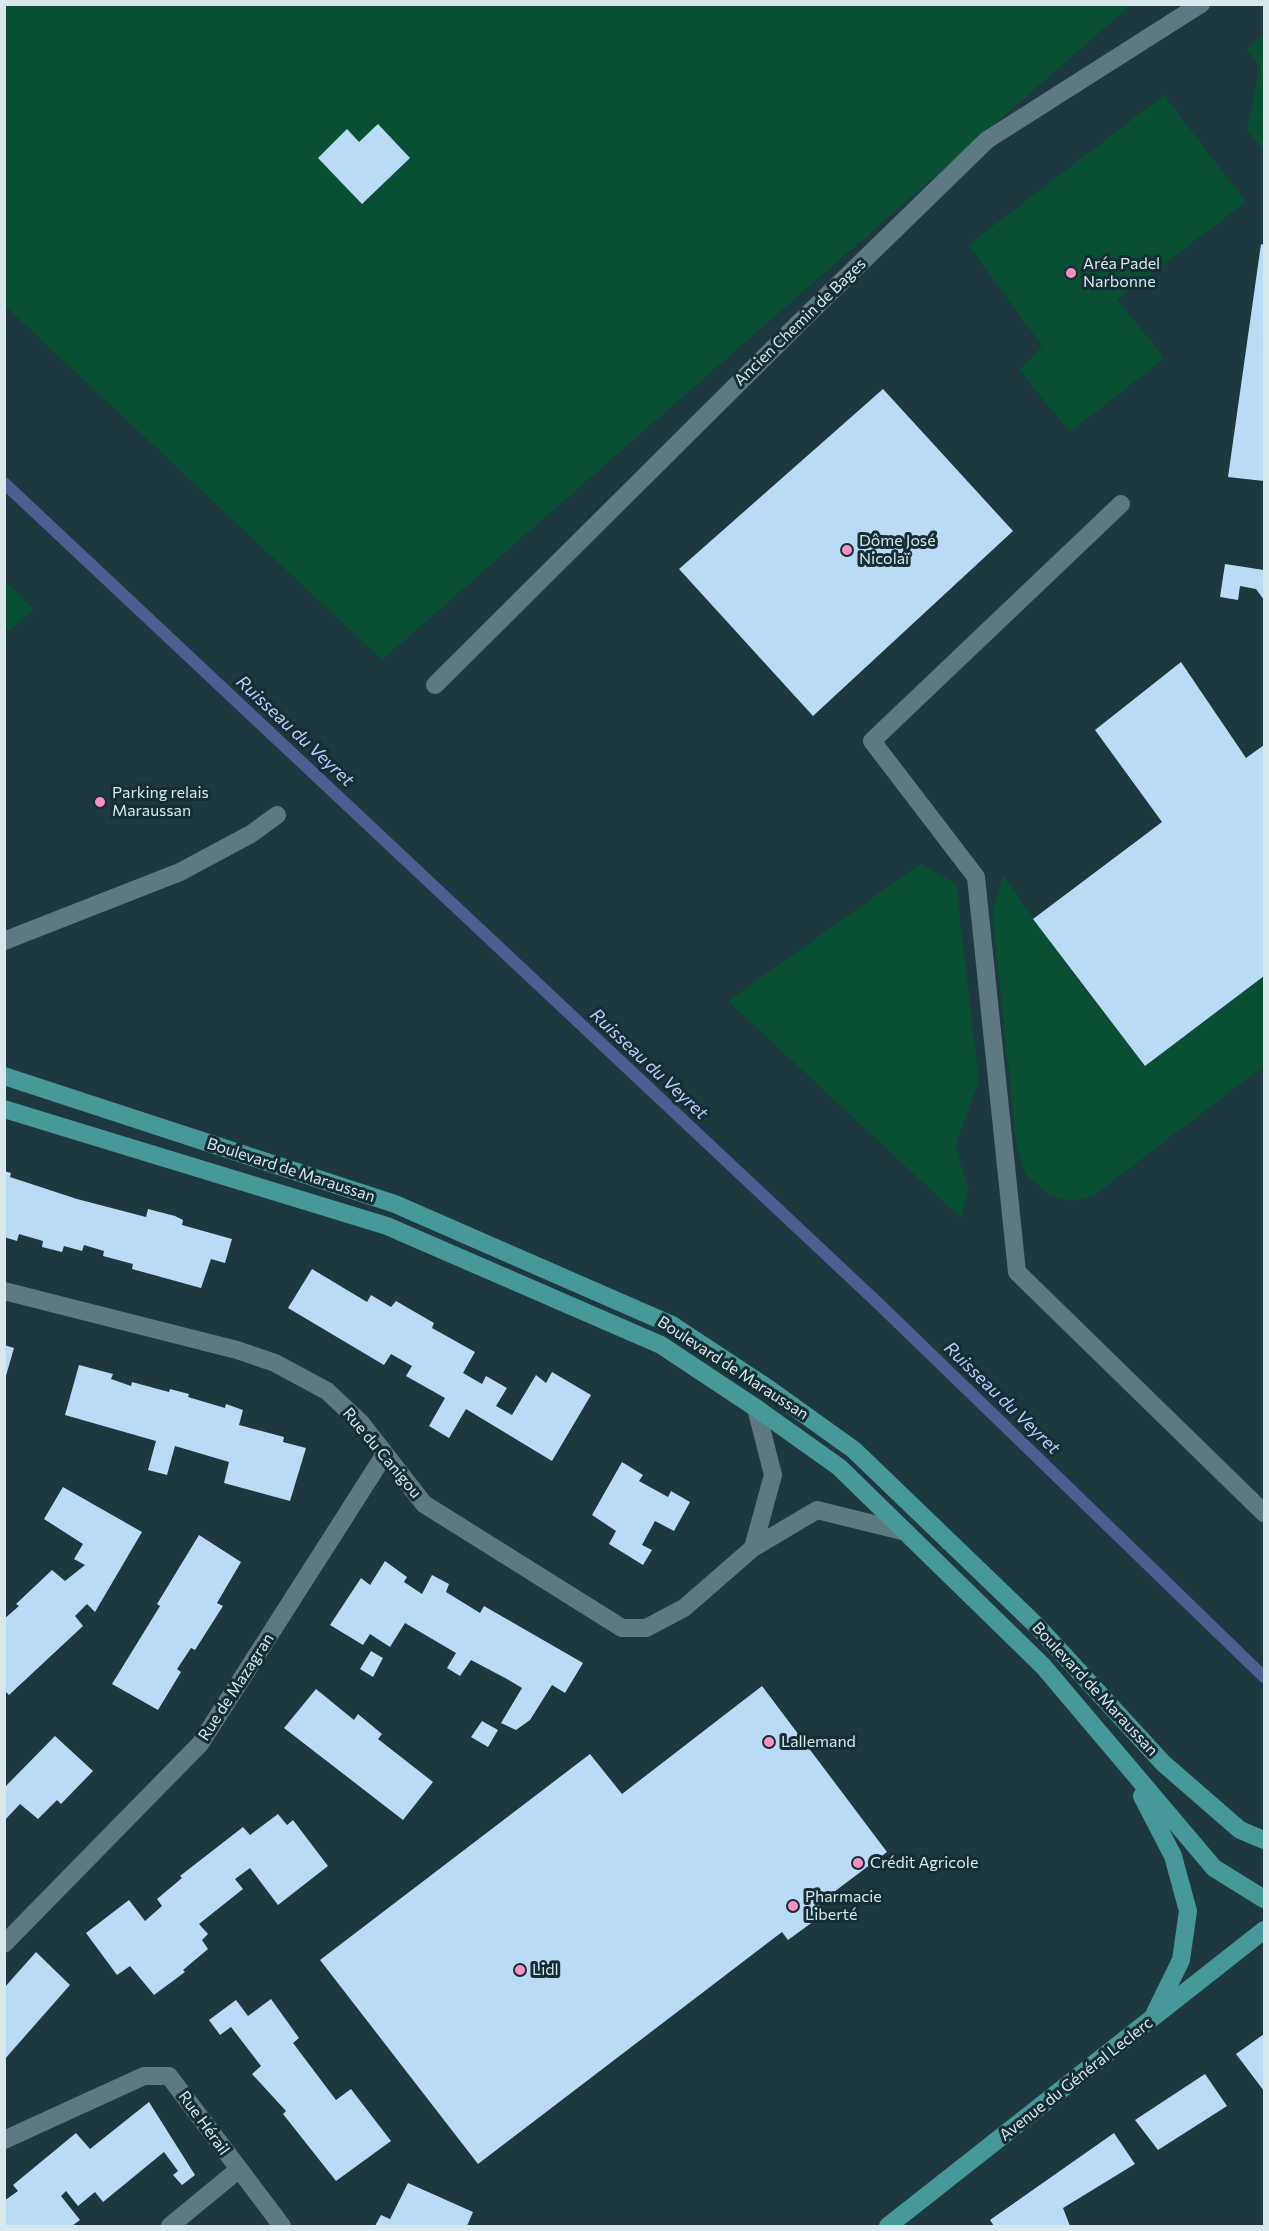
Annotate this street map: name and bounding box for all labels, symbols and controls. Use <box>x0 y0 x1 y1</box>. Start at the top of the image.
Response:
street label: Ancien Chemin de Bages <box>730 254 870 390</box>
place label: Aréa Padel Narbonne <box>1083 254 1160 292</box>
marker: Aréa Padel Narbonne <box>1064 266 1078 280</box>
place label: Dôme José Nicolaï <box>859 531 936 569</box>
marker: Dôme José Nicolaï <box>840 543 854 557</box>
water label: Ruisseau du Veyret <box>232 671 358 791</box>
place label: Parking relais Maraussan <box>112 783 209 821</box>
marker: Parking relais Maraussan <box>93 795 107 809</box>
water label: Ruisseau du Veyret <box>586 1004 712 1124</box>
street label: Boulevard de Maraussan <box>204 1134 378 1206</box>
street label: Boulevard de Maraussan <box>654 1312 812 1424</box>
water label: Ruisseau du Veyret <box>940 1337 1064 1459</box>
street label: Rue du Canigou <box>339 1404 425 1502</box>
street label: Boulevard de Maraussan <box>1028 1618 1162 1760</box>
street label: Rue de Mazagran <box>194 1630 278 1744</box>
place label: Lallemand <box>781 1732 856 1752</box>
marker: Lallemand <box>762 1735 776 1749</box>
place label: Crédit Agricole <box>870 1853 978 1873</box>
marker: Crédit Agricole <box>851 1856 865 1870</box>
place label: Pharmacie Liberté <box>805 1887 882 1925</box>
marker: Pharmacie Liberté <box>786 1899 800 1913</box>
place label: Lidl <box>532 1960 559 1980</box>
marker: Lidl <box>513 1963 527 1977</box>
street label: Avenue du Général Leclerc <box>996 2013 1156 2145</box>
street label: Rue Hérail <box>174 2087 234 2159</box>

